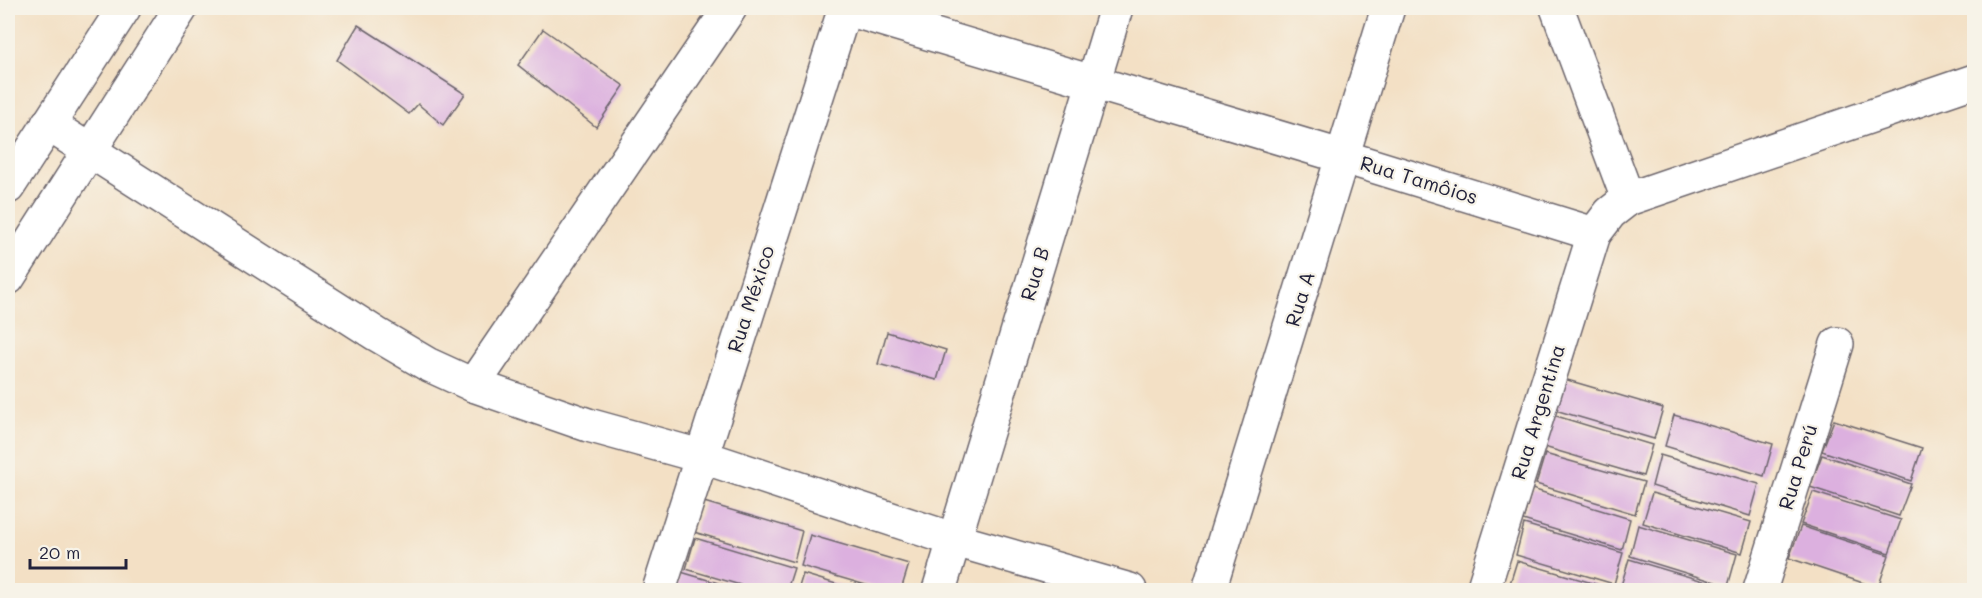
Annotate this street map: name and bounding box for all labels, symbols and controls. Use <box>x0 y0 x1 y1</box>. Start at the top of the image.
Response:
street label: Rua Tamôios <box>1357 149 1481 209</box>
street label: Rua México <box>721 242 780 355</box>
street label: Rua B <box>1014 244 1055 304</box>
street label: Rua A <box>1278 268 1320 330</box>
street label: Rua Argentina <box>1504 341 1570 482</box>
street label: Rua Perú <box>1772 421 1822 513</box>
scale bar <box>30 532 126 570</box>
text: 20 m <box>39 540 80 564</box>

